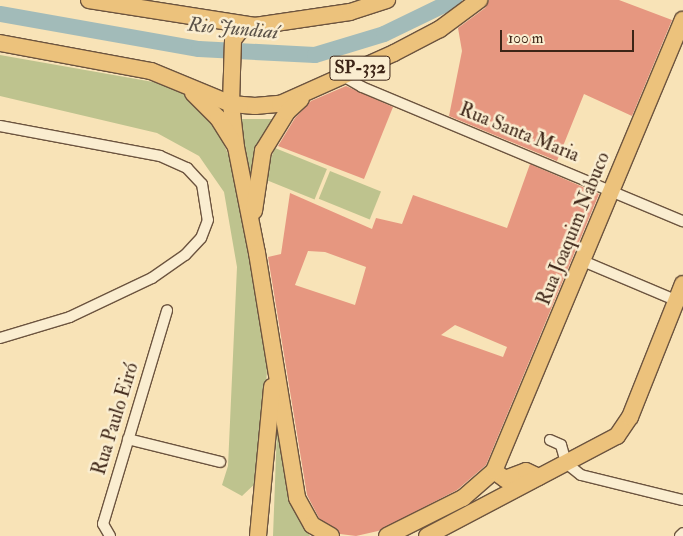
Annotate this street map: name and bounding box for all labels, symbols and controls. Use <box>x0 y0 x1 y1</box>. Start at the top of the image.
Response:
water label: Rio Jundiaí <box>187 12 279 44</box>
scale bar <box>503 20 637 52</box>
text: 100 m <box>508 29 543 48</box>
road number: SP-332 <box>329 52 391 84</box>
street label: Rua Santa Maria <box>456 99 582 167</box>
street label: Rua Joaquim Nabuco <box>533 149 615 309</box>
street label: Rua Paulo Eiró <box>88 360 144 478</box>

